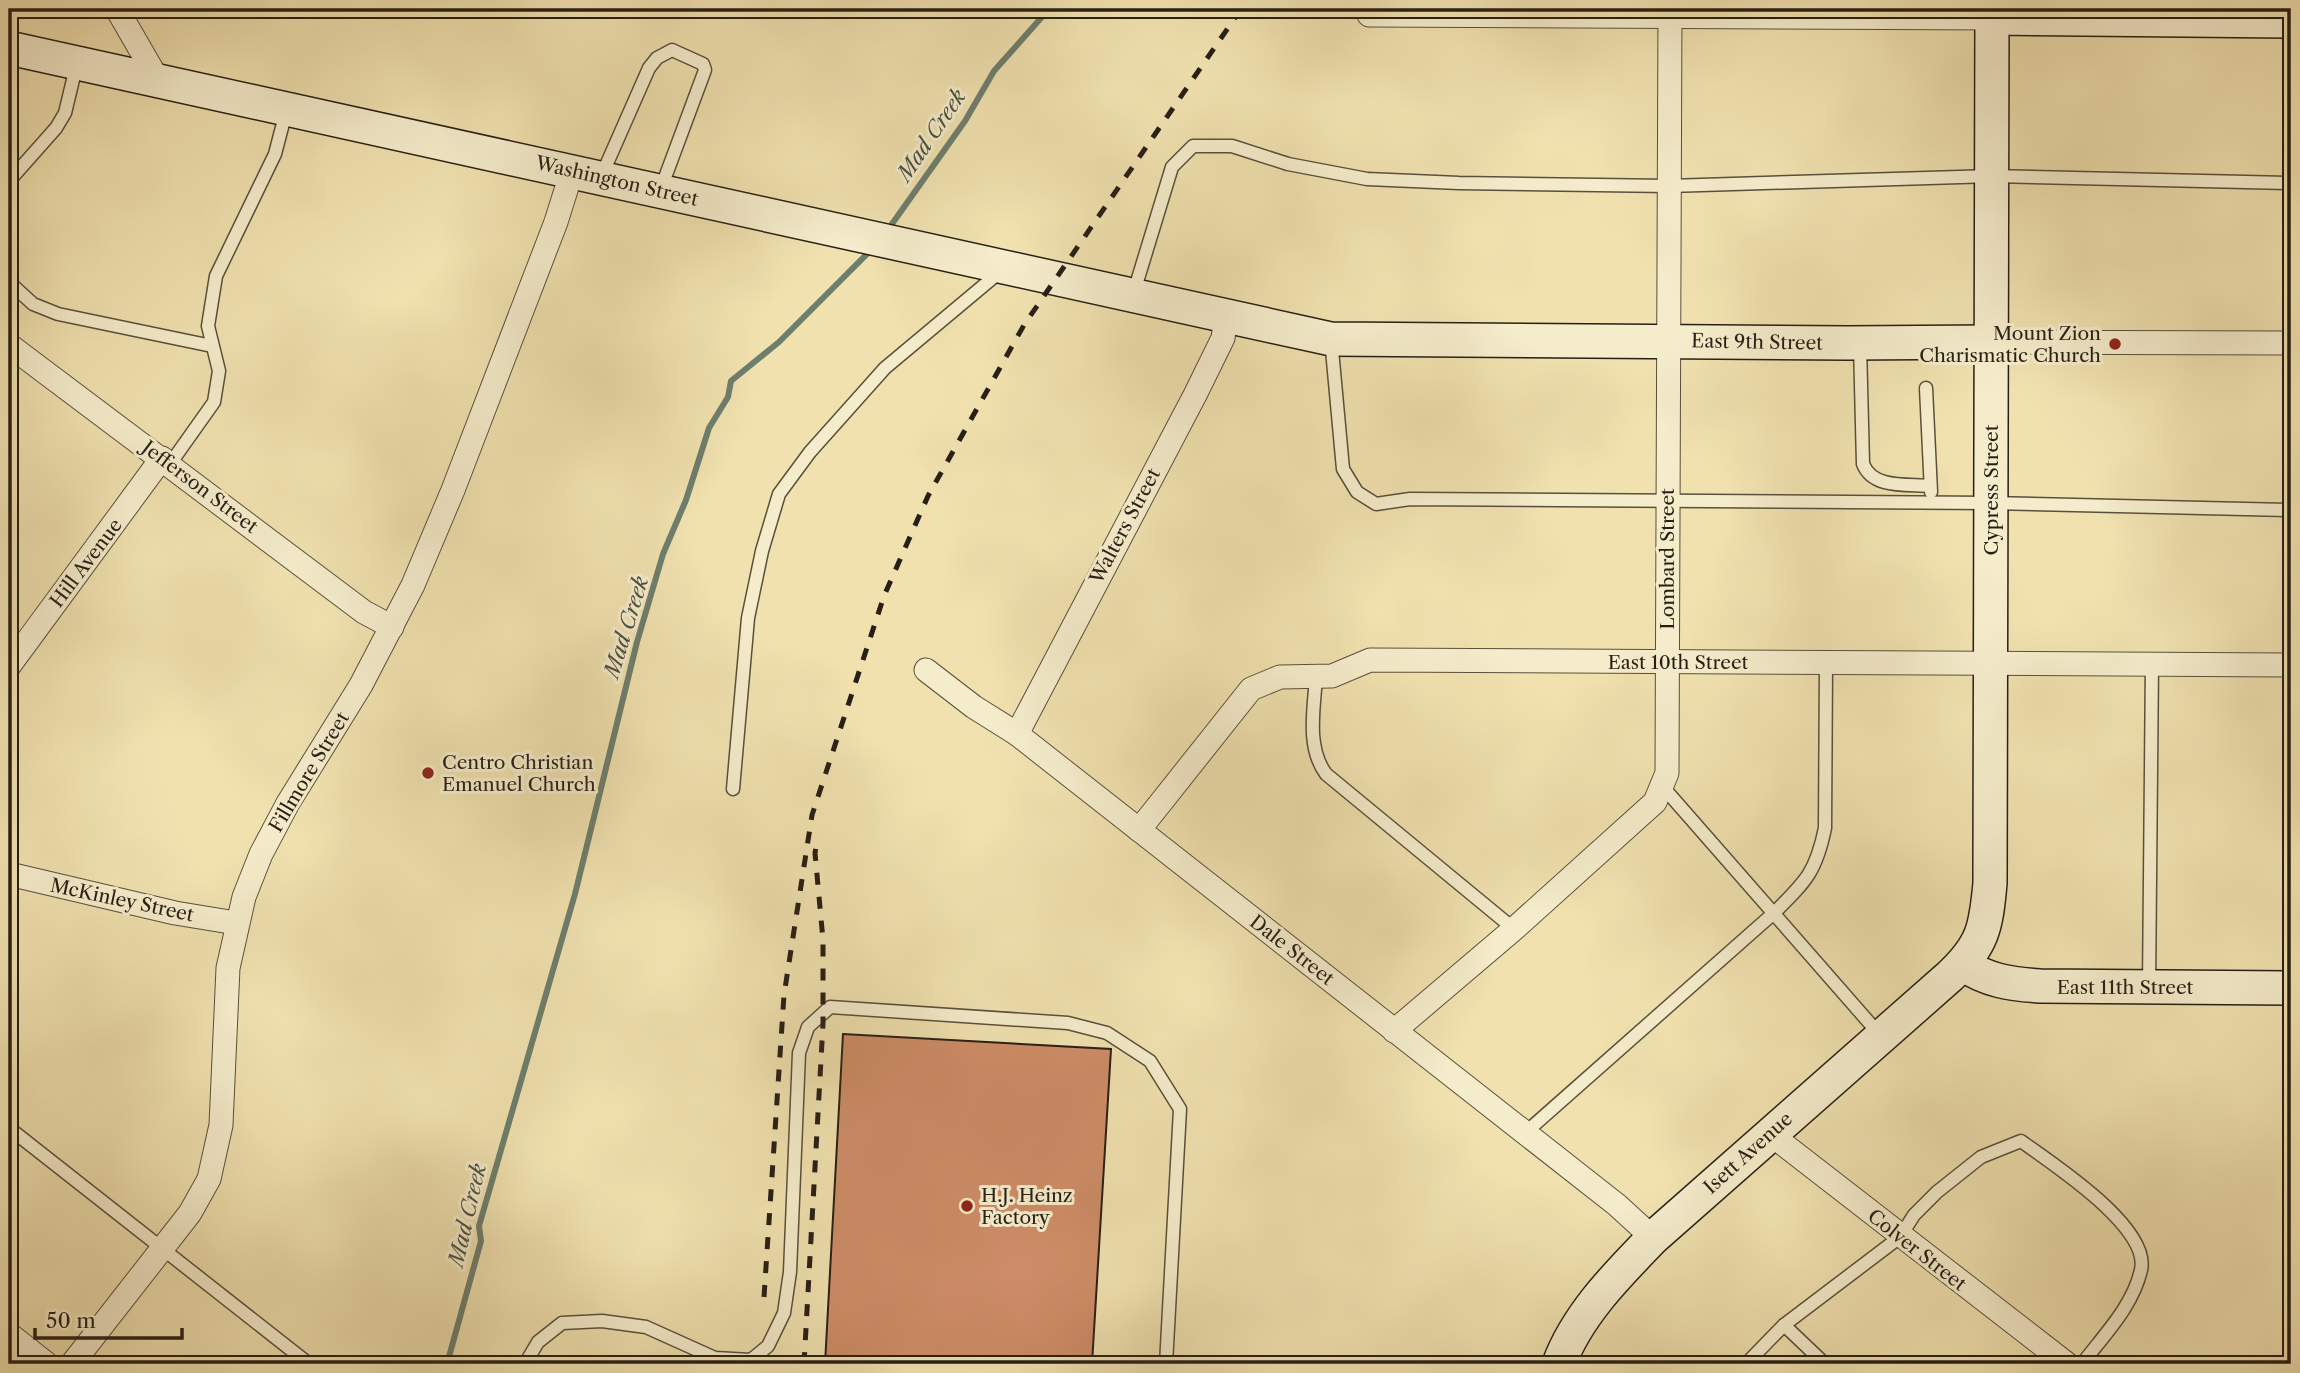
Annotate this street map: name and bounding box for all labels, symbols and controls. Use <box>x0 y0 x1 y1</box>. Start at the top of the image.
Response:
water label: Mad Creek <box>890 84 971 188</box>
street label: Washington Street <box>532 151 701 211</box>
place label: Mount Zion Charismatic Church <box>1919 322 2101 367</box>
street label: East 9th Street <box>1691 329 1823 355</box>
marker: Mount Zion Charismatic Church <box>2107 336 2123 352</box>
street label: Cypress Street <box>1980 424 2003 555</box>
street label: Jefferson Street <box>135 434 263 538</box>
street label: Walters Street <box>1084 464 1165 588</box>
street label: Lombard Street <box>1656 488 1679 630</box>
street label: Hill Avenue <box>45 514 127 612</box>
water label: Mad Creek <box>598 573 653 684</box>
street label: East 10th Street <box>1608 651 1749 674</box>
street label: Fillmore Street <box>264 708 354 836</box>
place label: Centro Christian Emanuel Church <box>442 751 596 796</box>
marker: Centro Christian Emanuel Church <box>420 765 436 781</box>
street label: McKinley Street <box>48 874 196 926</box>
street label: Dale Street <box>1245 910 1339 990</box>
street label: East 11th Street <box>2057 976 2194 999</box>
street label: Isett Avenue <box>1699 1107 1797 1199</box>
water label: Mad Creek <box>442 1161 491 1272</box>
place label: H.J. Heinz Factory <box>981 1184 1073 1229</box>
marker: H.J. Heinz Factory <box>959 1198 975 1214</box>
street label: Colver Street <box>1863 1204 1971 1296</box>
scale bar <box>35 1296 182 1340</box>
text: 50 m <box>46 1308 96 1333</box>

